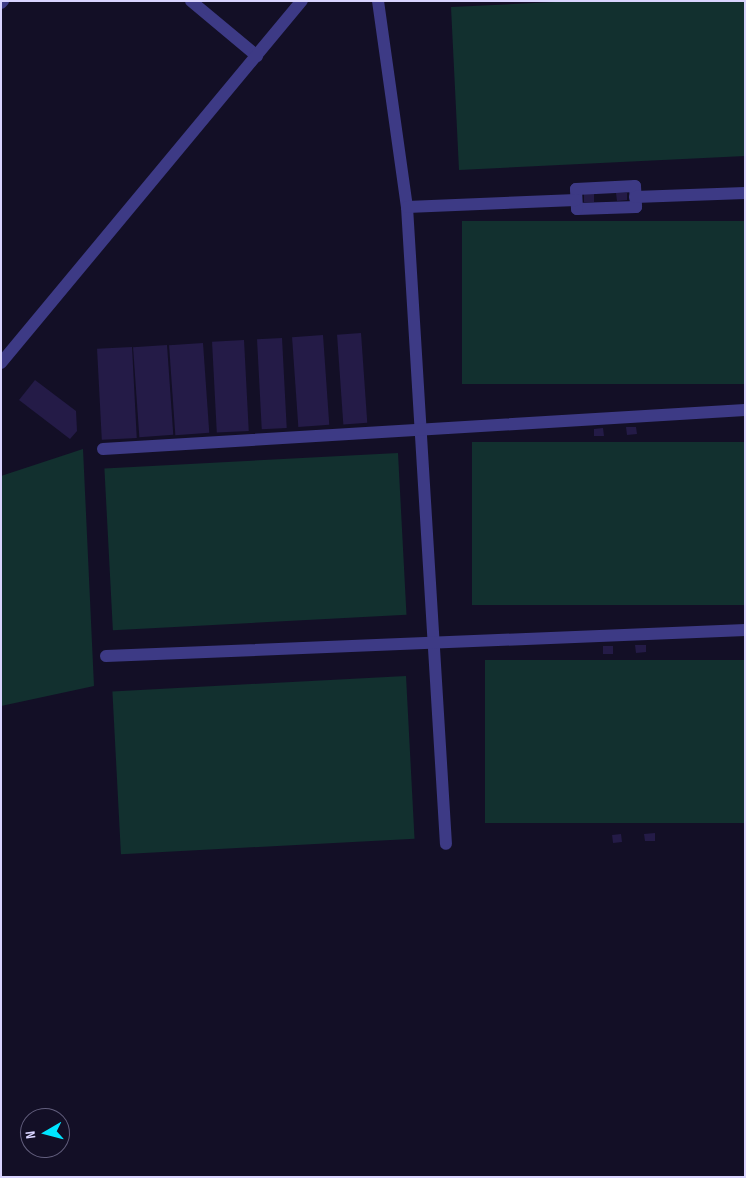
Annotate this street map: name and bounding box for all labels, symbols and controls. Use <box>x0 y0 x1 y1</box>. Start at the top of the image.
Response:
north arrow <box>20 1108 70 1158</box>
text: N <box>22 1130 40 1140</box>

